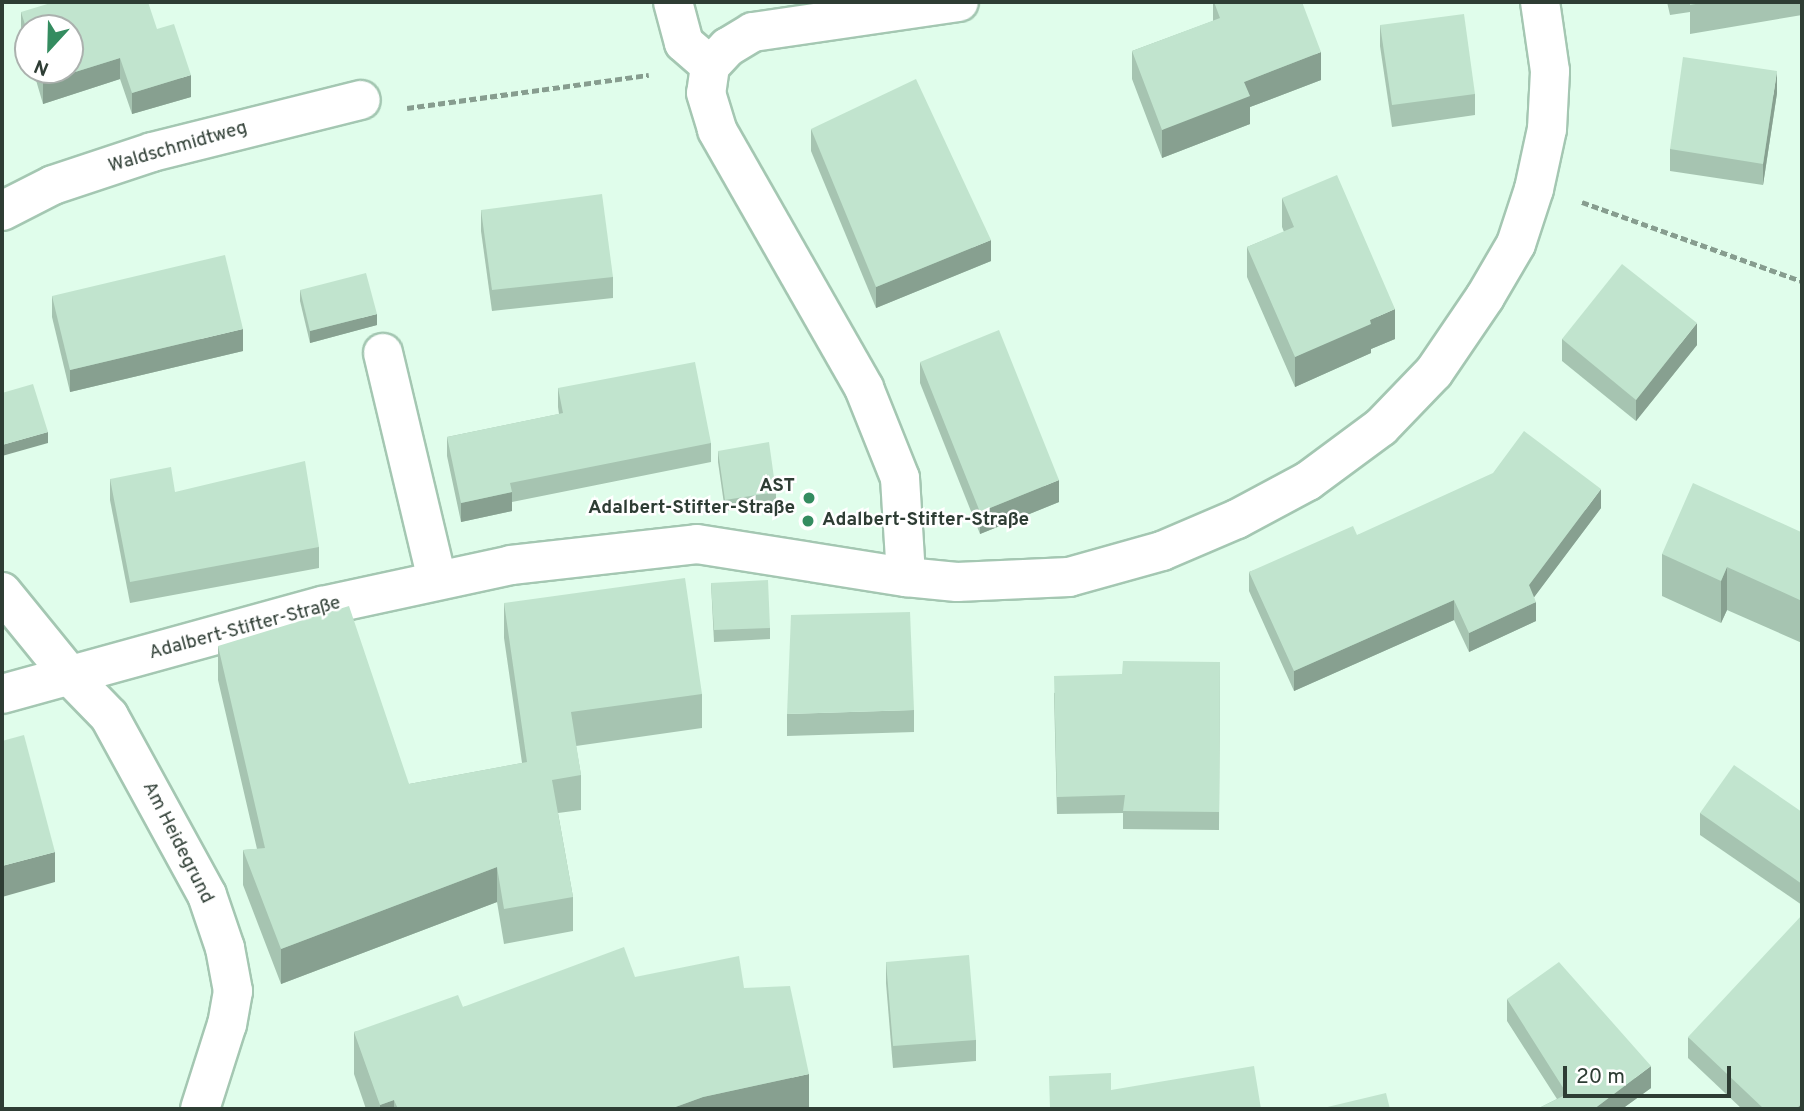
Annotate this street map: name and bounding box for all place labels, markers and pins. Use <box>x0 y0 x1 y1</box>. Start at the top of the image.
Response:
place label: AST Adalbert-Stifter-Straße <box>588 476 795 520</box>
marker: AST Adalbert-Stifter-Straße <box>801 490 817 506</box>
place label: Adalbert-Stifter-Straße <box>822 510 1029 532</box>
marker: Adalbert-Stifter-Straße <box>800 513 816 529</box>

